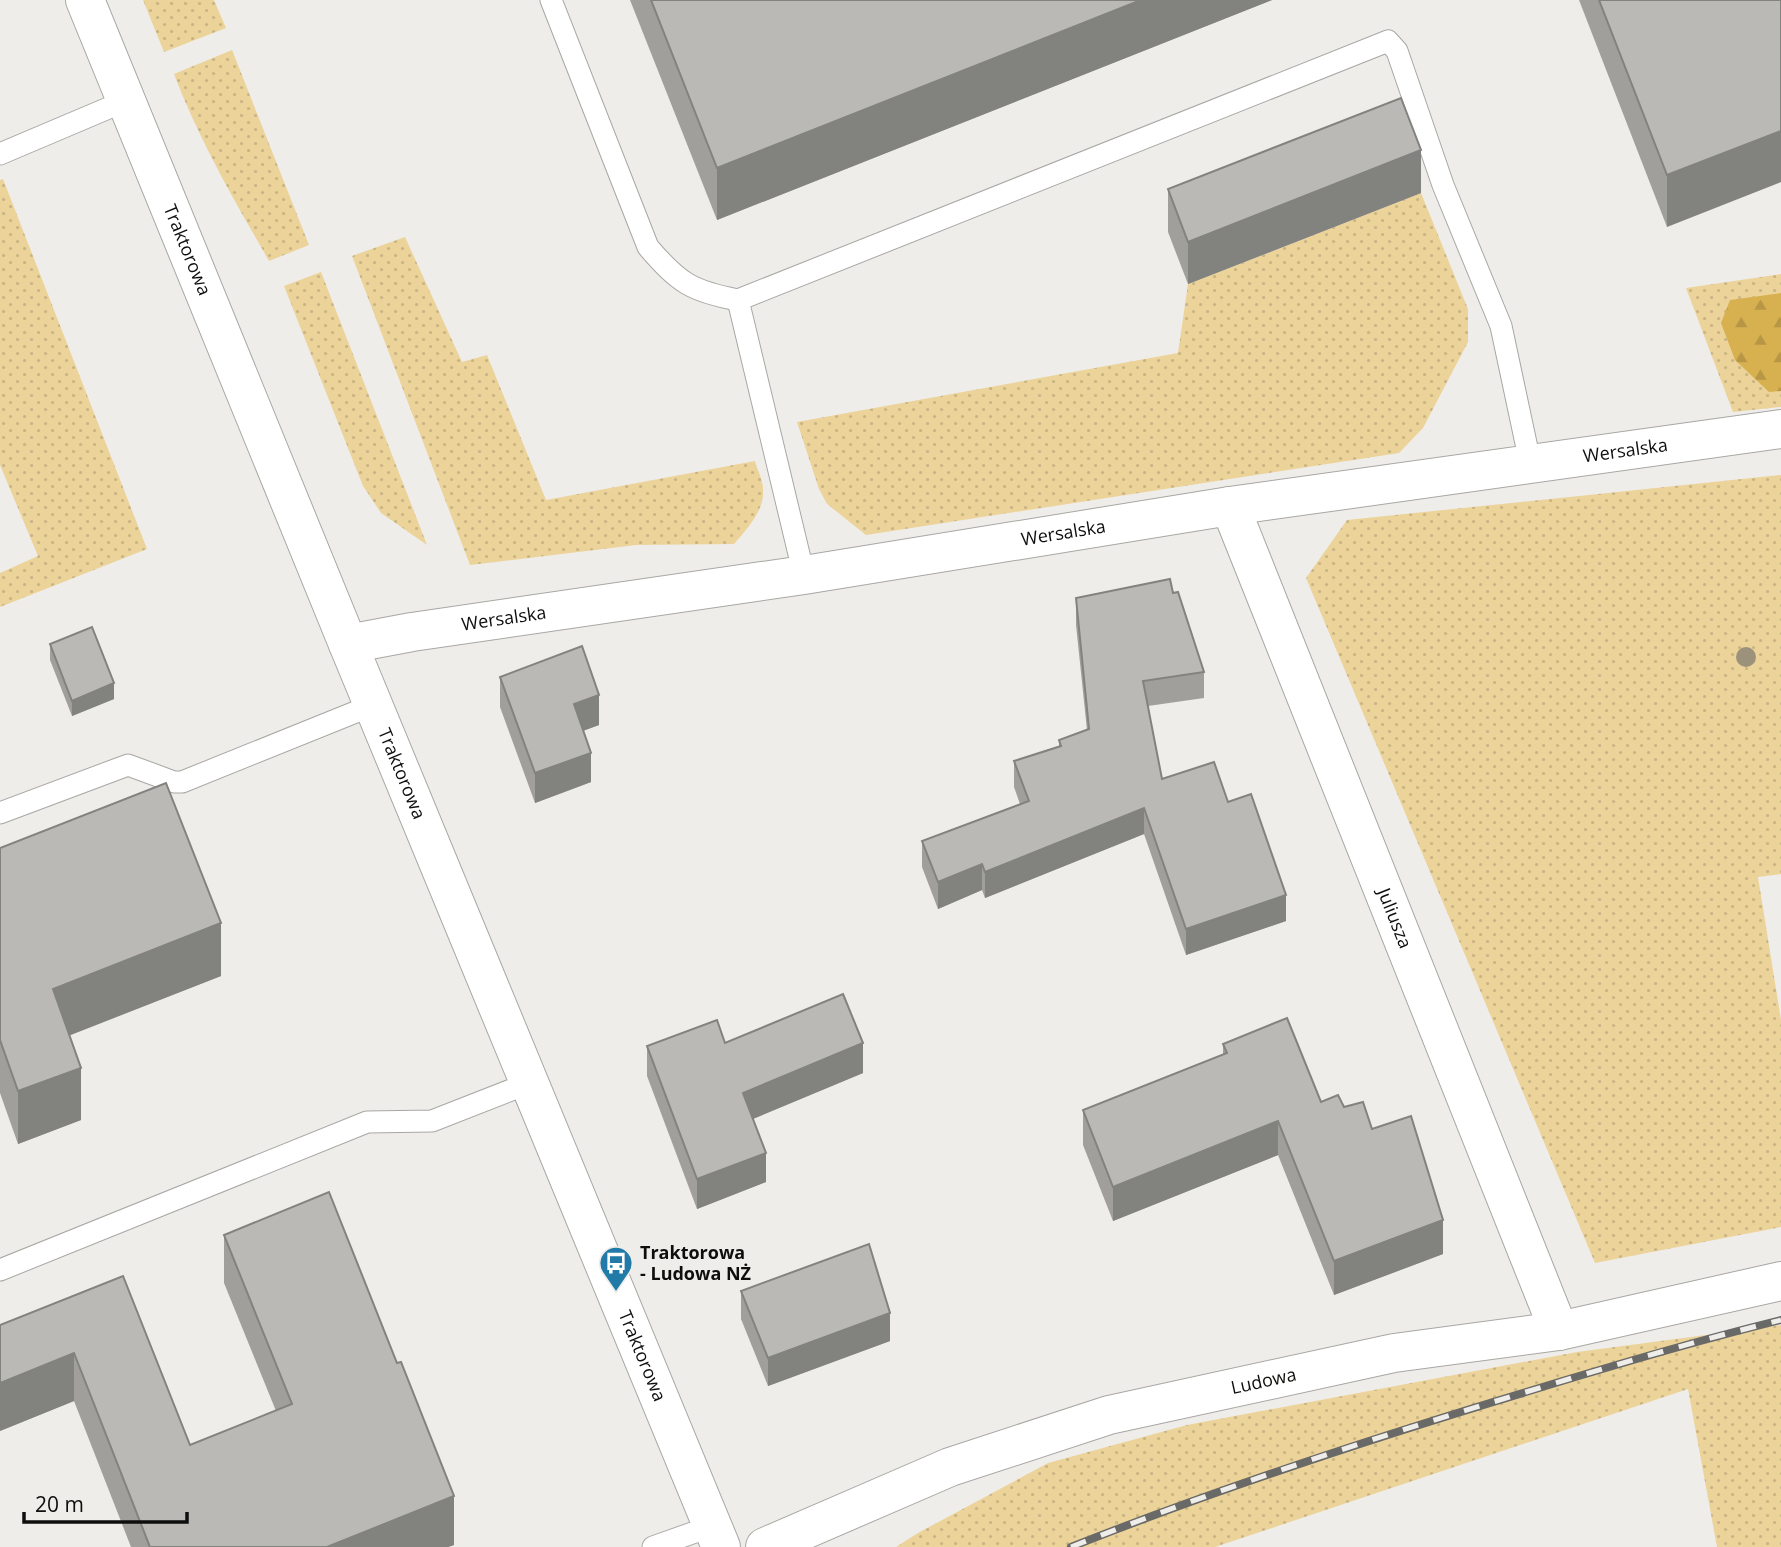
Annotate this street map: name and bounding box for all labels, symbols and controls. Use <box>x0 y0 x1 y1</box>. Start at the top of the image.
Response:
street label: Traktorowa <box>159 201 217 299</box>
street label: Wersalska <box>1581 432 1669 468</box>
street label: Wersalska <box>1019 513 1107 551</box>
street label: Wersalska <box>460 600 548 636</box>
street label: Traktorowa <box>373 724 432 822</box>
street label: Juliusza <box>1372 882 1418 952</box>
place label: Traktorowa - Ludowa NŻ <box>640 1240 751 1285</box>
bus stop icon: Traktorowa - Ludowa NŻ <box>597 1244 635 1293</box>
street label: Traktorowa <box>614 1307 672 1405</box>
street label: Ludowa <box>1228 1362 1298 1399</box>
scale bar <box>24 1480 187 1524</box>
text: 20 m <box>35 1490 84 1518</box>

